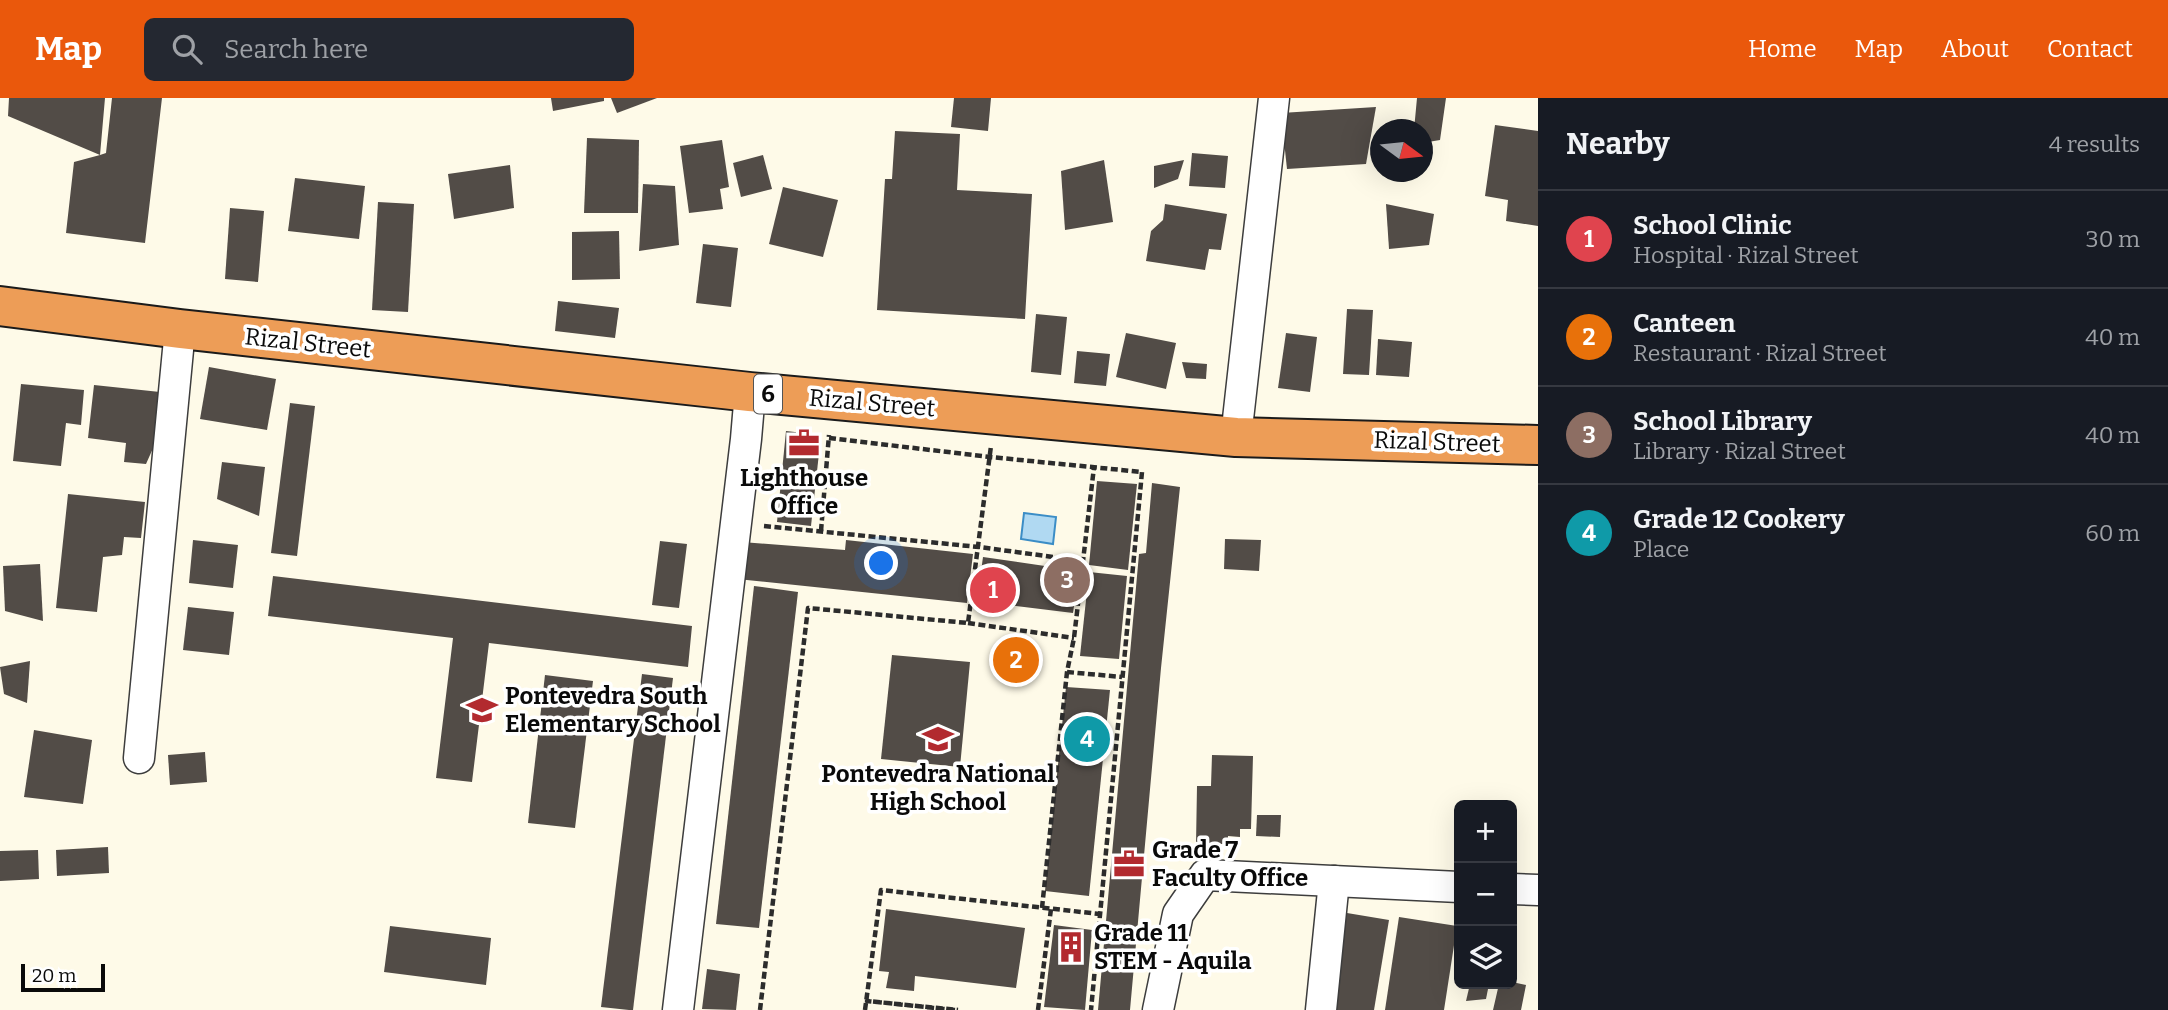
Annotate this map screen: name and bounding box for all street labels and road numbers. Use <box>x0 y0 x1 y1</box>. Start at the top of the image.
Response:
street label: Rizal Street <box>243 322 373 364</box>
road number: 6 <box>754 374 782 414</box>
street label: Rizal Street <box>808 384 937 422</box>
street label: Rizal Street <box>1373 426 1501 458</box>

